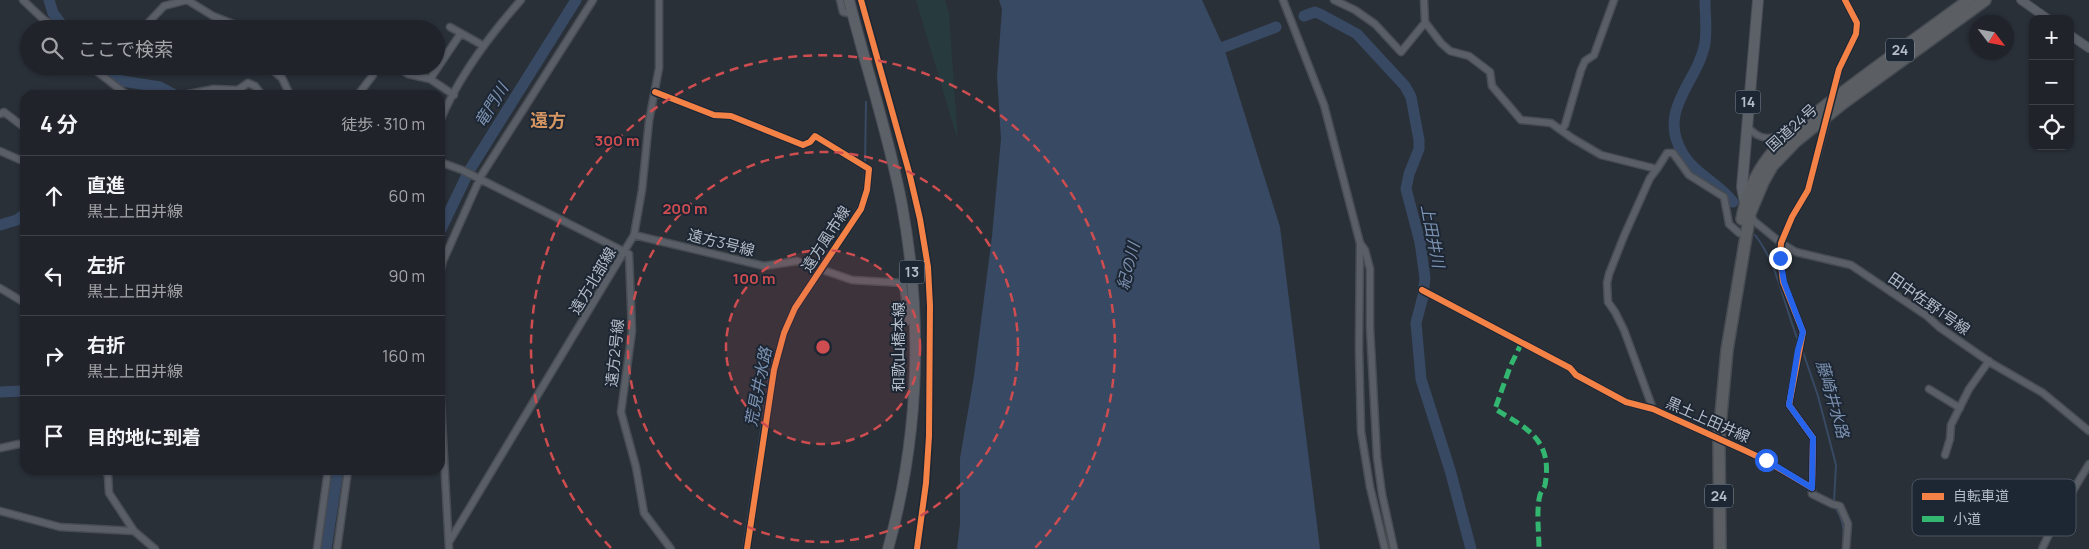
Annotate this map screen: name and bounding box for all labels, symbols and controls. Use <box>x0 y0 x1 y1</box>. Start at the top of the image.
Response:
north arrow <box>1969 15 2014 60</box>
map controls <box>2029 15 2074 150</box>
button: + <box>2029 15 2074 60</box>
search box <box>20 20 445 75</box>
icon: search <box>38 34 66 62</box>
text: ここで検索 <box>78 36 173 62</box>
road number: 24 <box>1886 38 1914 62</box>
button: − <box>2029 60 2074 105</box>
water label: 竜門川 <box>469 77 514 131</box>
road number: 14 <box>1736 90 1760 114</box>
street label: 国道24号 <box>1762 99 1822 156</box>
button: locate <box>2029 105 2074 150</box>
district label: 遠方 <box>530 108 566 132</box>
text: 4 分 <box>40 110 78 138</box>
text: 徒歩 · 310 m <box>341 113 425 135</box>
text: 300 m <box>595 130 639 151</box>
text: 直進 <box>87 172 125 198</box>
icon: ahead <box>40 182 68 210</box>
text: 60 m <box>389 185 425 207</box>
text: 200 m <box>662 198 708 219</box>
text: 黒土上田井線 <box>87 200 183 222</box>
street label: 遠方風市線 <box>796 202 855 276</box>
water label: 上田井川 <box>1416 202 1450 271</box>
street label: 遠方3号線 <box>685 224 757 261</box>
water label: 紀の川 <box>1112 238 1145 292</box>
street label: 遠方北部線 <box>564 243 621 318</box>
route end <box>1769 247 1792 270</box>
text: 左折 <box>87 252 125 278</box>
road number: 13 <box>900 260 924 284</box>
icon: left <box>40 262 68 290</box>
text: 90 m <box>389 265 425 287</box>
street label: 田中佐野1号線 <box>1884 267 1975 340</box>
text: 100 m <box>733 268 775 289</box>
text: 黒土上田井線 <box>87 280 183 302</box>
street label: 和歌山橋本線 <box>888 302 909 392</box>
street label: 遠方2号線 <box>600 318 629 388</box>
text: 右折 <box>87 332 125 358</box>
centre of rings <box>814 338 832 356</box>
icon: right <box>40 342 68 370</box>
water label: 荒見井水路 <box>740 344 777 428</box>
text: 160 m <box>382 345 425 367</box>
water label: 藤崎井水路 <box>1811 358 1855 442</box>
text: 黒土上田井線 <box>87 360 183 382</box>
street label: 黒土上田井線 <box>1663 392 1754 447</box>
icon: arrive <box>40 422 68 450</box>
text: 目的地に到着 <box>87 424 201 450</box>
route start <box>1755 449 1778 472</box>
legend <box>1912 479 2076 536</box>
road number: 24 <box>1705 484 1733 508</box>
text: 自転車道 <box>1953 486 2009 505</box>
text: 小道 <box>1953 509 1981 528</box>

